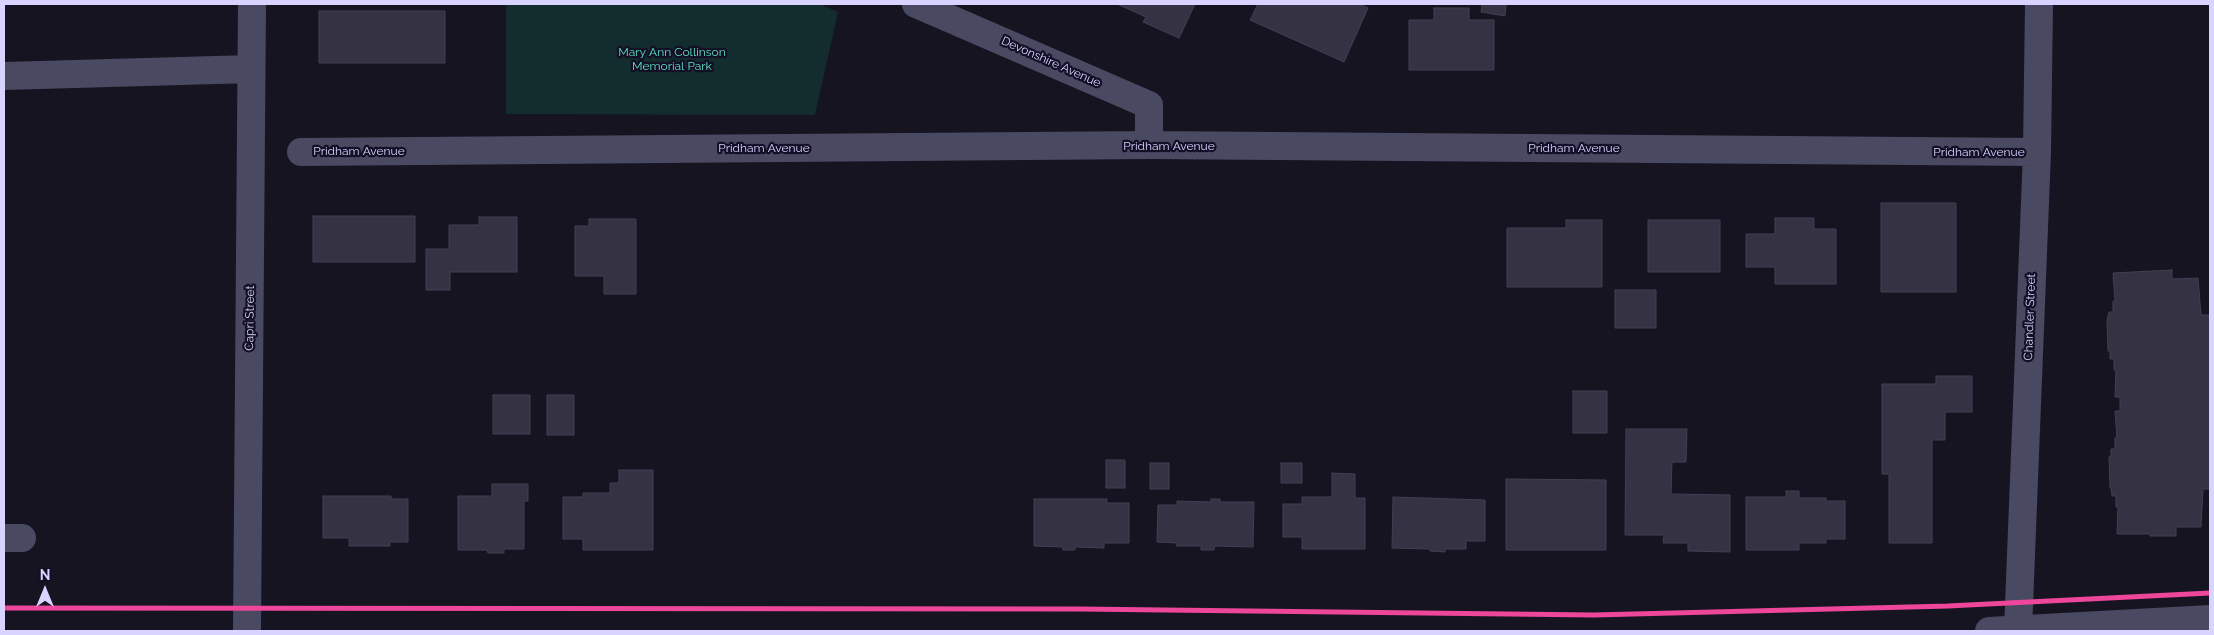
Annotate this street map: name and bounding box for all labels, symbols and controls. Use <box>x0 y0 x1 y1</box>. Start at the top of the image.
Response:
street label: Devonshire Avenue <box>999 34 1103 90</box>
park label: Mary Ann Collinson Memorial Park <box>618 45 726 73</box>
street label: Pridham Avenue <box>1123 139 1215 153</box>
street label: Pridham Avenue <box>718 141 810 155</box>
street label: Pridham Avenue <box>1528 141 1620 155</box>
street label: Pridham Avenue <box>313 144 405 158</box>
street label: Pridham Avenue <box>1933 145 2025 159</box>
street label: Chandler Street <box>2021 273 2039 361</box>
street label: Capri Street <box>242 285 258 351</box>
north arrow <box>20 565 70 615</box>
text: N <box>40 567 50 583</box>

